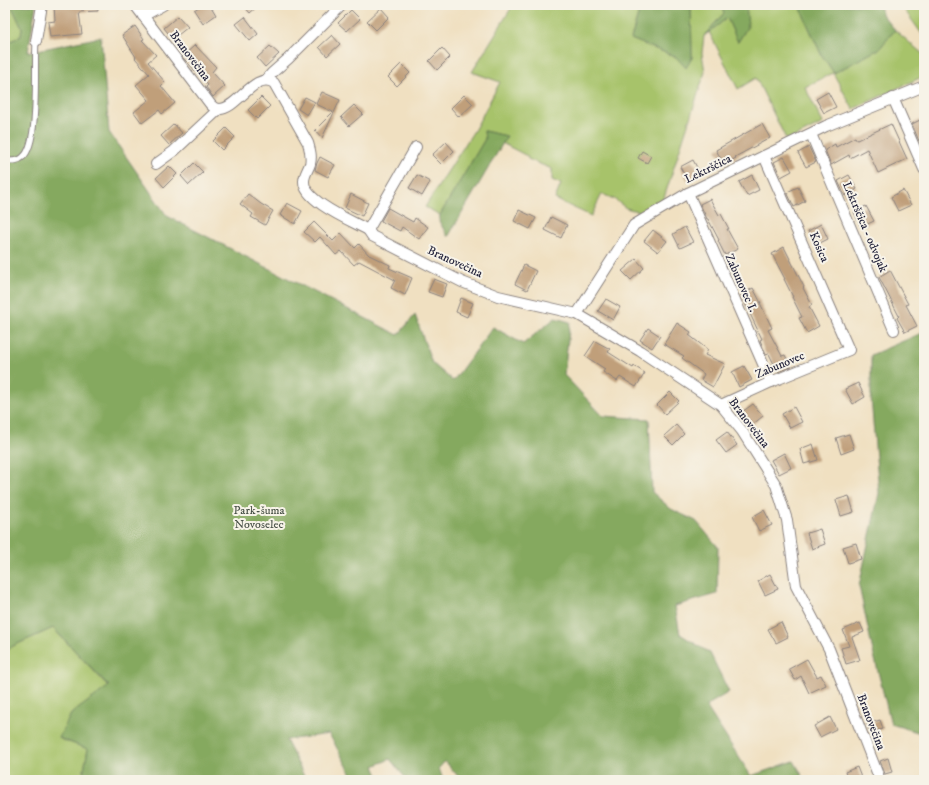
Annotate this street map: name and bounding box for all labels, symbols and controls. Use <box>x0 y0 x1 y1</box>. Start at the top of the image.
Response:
street label: Branovečina <box>166 28 214 85</box>
street label: Lektrščica <box>682 151 735 187</box>
street label: Lektrščica - odvojak <box>839 179 891 275</box>
street label: Kosica <box>806 230 833 265</box>
street label: Branovečina <box>425 243 486 282</box>
street label: Zabunovec I. <box>722 252 761 315</box>
street label: Zabunovec <box>753 348 807 382</box>
street label: Branovečina <box>725 395 773 452</box>
park label: Park-šuma Novoselec <box>233 503 285 532</box>
street label: Branovečina <box>853 692 889 753</box>

